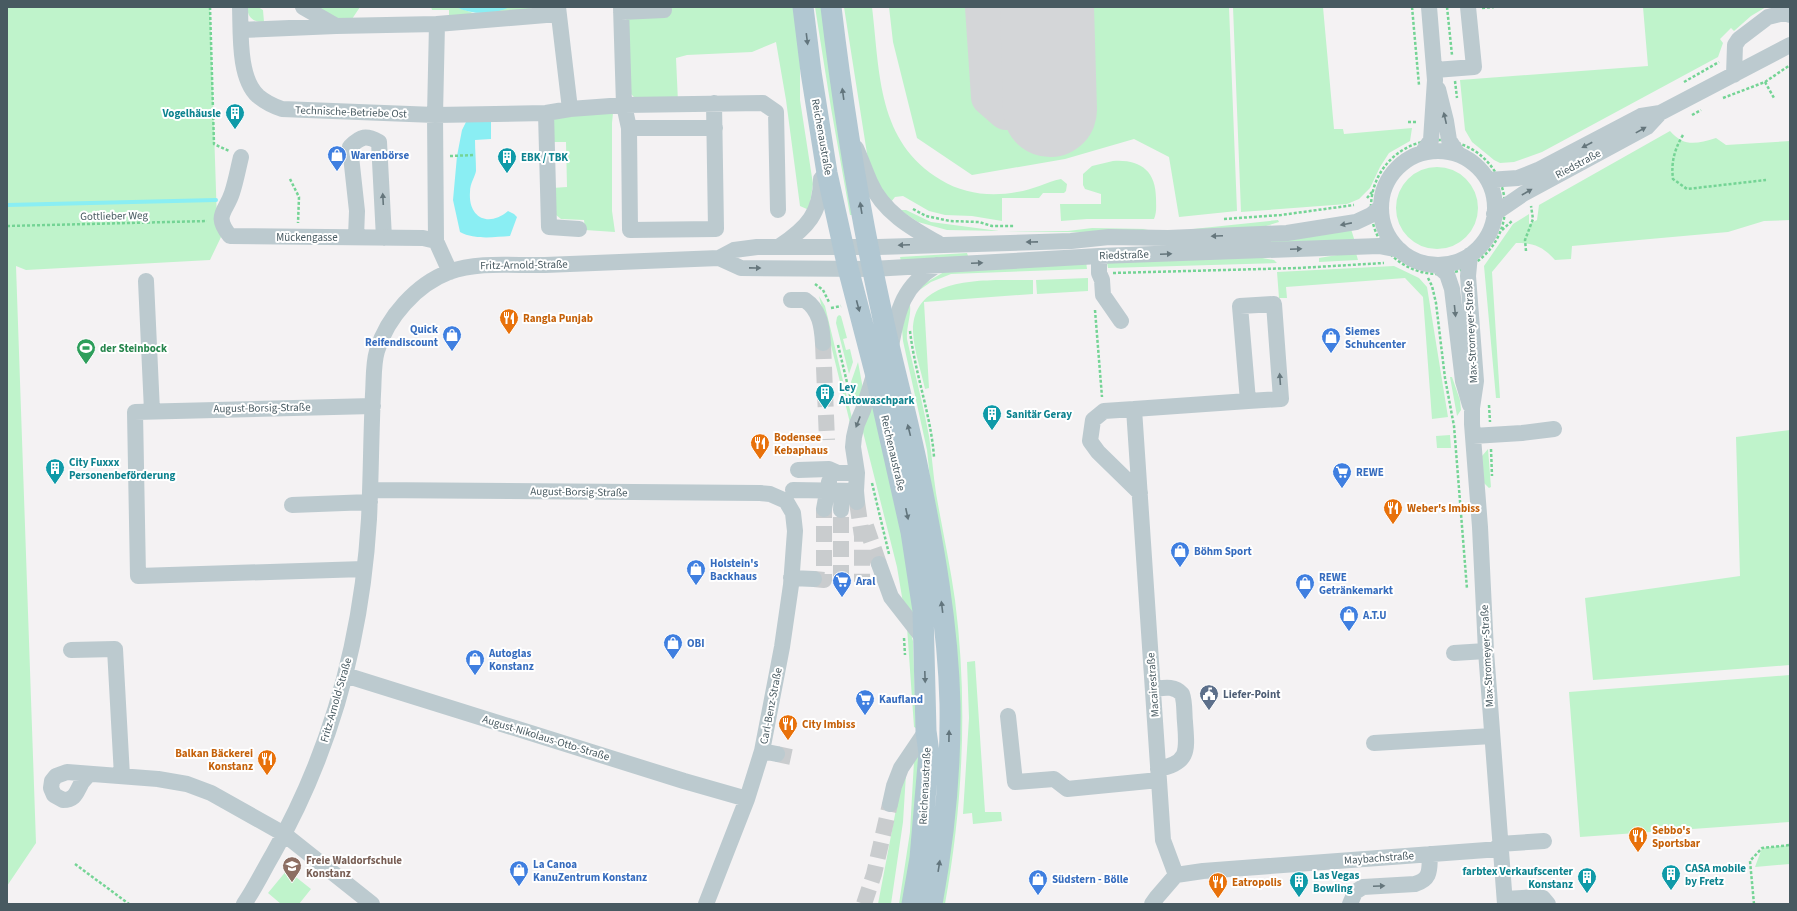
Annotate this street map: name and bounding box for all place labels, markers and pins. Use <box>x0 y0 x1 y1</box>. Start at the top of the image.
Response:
building icon: Vogelhäusle <box>224 102 246 130</box>
place label: Vogelhäusle <box>161 106 221 121</box>
shop icon: Warenbörse <box>326 144 348 172</box>
building icon: EBK / TBK <box>496 146 518 174</box>
place label: Warenbörse <box>351 148 409 163</box>
place label: EBK / TBK <box>521 150 568 165</box>
restaurant icon: Rangla Punjab <box>498 307 520 335</box>
place label: Rangla Punjab <box>523 311 593 326</box>
place label: Quick Reifendiscount <box>365 322 439 350</box>
shop icon: Quick Reifendiscount <box>441 324 463 352</box>
place label: Siemes Schuhcenter <box>1345 324 1407 352</box>
shop icon: Siemes Schuhcenter <box>1320 326 1342 354</box>
sports icon: der Steinbock <box>75 337 97 365</box>
place label: der Steinbock <box>100 341 167 356</box>
place label: Ley Autowaschpark <box>838 380 914 408</box>
building icon: Ley Autowaschpark <box>814 382 836 410</box>
building icon: Sanitär Geray <box>981 403 1003 431</box>
place label: Sanitär Geray <box>1006 407 1072 422</box>
place label: Bodensee Kebaphaus <box>774 430 828 458</box>
restaurant icon: Bodensee Kebaphaus <box>749 432 771 460</box>
place label: City Fuxxx Personenbeförderung <box>69 455 175 483</box>
building icon: City Fuxxx Personenbeförderung <box>44 457 66 485</box>
supermarket icon: REWE <box>1331 461 1353 489</box>
place label: REWE <box>1356 465 1384 480</box>
restaurant icon: Weber's Imbiss <box>1382 497 1404 525</box>
place label: Weber's Imbiss <box>1407 501 1480 516</box>
shop icon: Böhm Sport <box>1169 540 1191 568</box>
place label: Böhm Sport <box>1194 544 1253 559</box>
place label: Holstein's Backhaus <box>710 556 758 584</box>
shop icon: Holstein's Backhaus <box>685 558 707 586</box>
supermarket icon: Aral <box>831 570 853 598</box>
place label: REWE Getränkemarkt <box>1319 570 1394 598</box>
shop icon: REWE Getränkemarkt <box>1294 572 1316 600</box>
place label: Aral <box>855 574 876 589</box>
shop icon: A.T.U <box>1338 604 1360 632</box>
place label: A.T.U <box>1362 608 1387 623</box>
shop icon: OBI <box>662 632 684 660</box>
place label: OBI <box>687 636 705 651</box>
place label: Autoglas Konstanz <box>488 646 534 674</box>
shop icon: Autoglas Konstanz <box>464 648 486 676</box>
public building icon: Liefer-Point <box>1198 683 1220 711</box>
place label: Liefer-Point <box>1223 687 1281 702</box>
supermarket icon: Kaufland <box>854 688 876 716</box>
place label: Kaufland <box>879 692 923 707</box>
restaurant icon: City Imbiss <box>777 713 799 741</box>
place label: City Imbiss <box>802 717 856 732</box>
place label: Balkan Bäckerei Konstanz <box>175 746 253 774</box>
restaurant icon: Balkan Bäckerei Konstanz <box>256 748 278 776</box>
place label: Sebbo's Sportsbar <box>1652 823 1701 851</box>
restaurant icon: Sebbo's Sportsbar <box>1627 825 1649 853</box>
place label: Freie Waldorfschule Konstanz <box>306 853 402 881</box>
school or university icon: Freie Waldorfschule Konstanz <box>281 855 303 883</box>
place label: La Canoa KanuZentrum Konstanz <box>533 857 647 885</box>
shop icon: La Canoa KanuZentrum Konstanz <box>508 859 530 887</box>
place label: CASA mobile by Fretz <box>1685 861 1746 889</box>
building icon: CASA mobile by Fretz <box>1660 863 1682 891</box>
place label: farbtex Verkaufscenter Konstanz <box>1462 864 1574 892</box>
building icon: farbtex Verkaufscenter Konstanz <box>1576 866 1598 894</box>
shop icon: Südstern - Bölle <box>1027 868 1049 896</box>
place label: Las Vegas Bowling <box>1313 868 1360 896</box>
building icon: Las Vegas Bowling <box>1288 870 1310 898</box>
restaurant icon: Eatropolis <box>1207 871 1229 899</box>
place label: Südstern - Bölle <box>1052 872 1129 887</box>
place label: Eatropolis <box>1232 875 1282 890</box>

